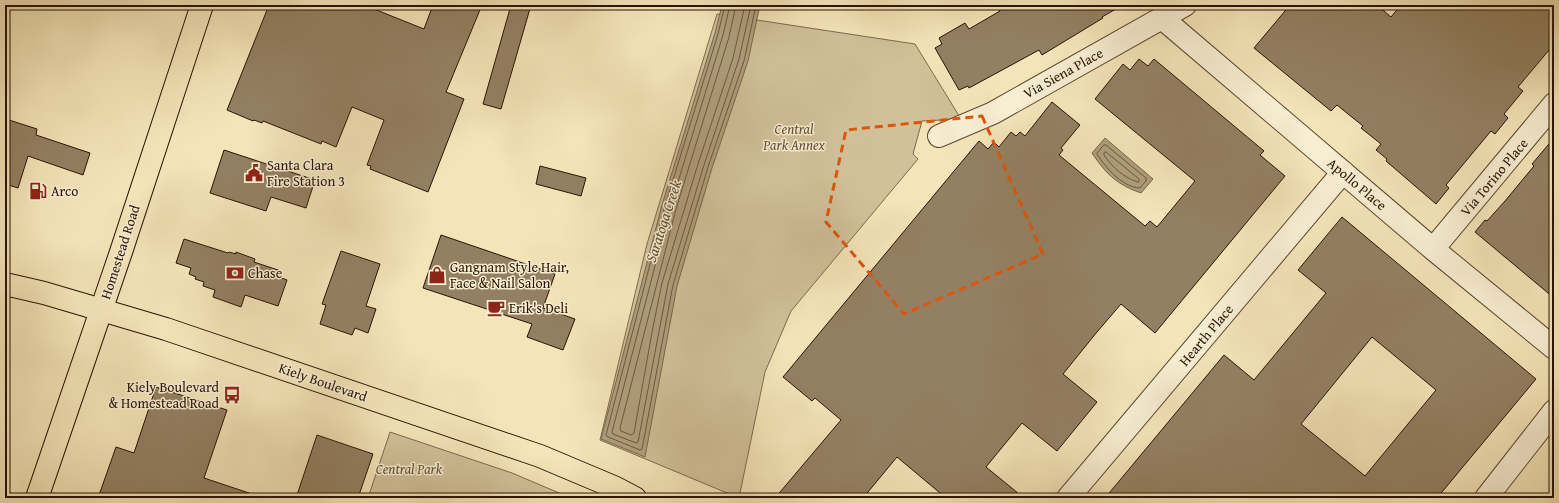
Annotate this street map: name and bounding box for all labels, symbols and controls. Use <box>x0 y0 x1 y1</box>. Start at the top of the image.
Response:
street label: Via Siena Place <box>1019 43 1107 103</box>
park label: Central Park Annex <box>762 119 825 155</box>
street label: Via Torino Place <box>1456 134 1533 220</box>
street label: Apollo Place <box>1323 153 1391 215</box>
place label: Santa Clara Fire Station 3 <box>267 155 345 191</box>
public building icon: Santa Clara Fire Station 3 <box>244 163 264 183</box>
water label: Saratoga Creek <box>640 177 686 265</box>
fuel station icon: Arco <box>28 181 48 201</box>
place label: Arco <box>51 181 78 201</box>
street label: Homestead Road <box>95 202 145 302</box>
place label: Gangnam Style Hair, Face & Nail Salon <box>450 257 569 293</box>
bank icon: Chase <box>225 263 245 283</box>
place label: Chase <box>248 263 283 283</box>
shop icon: Gangnam Style Hair, Face & Nail Salon <box>427 265 447 285</box>
cafe icon: Erik's Deli <box>486 298 506 318</box>
place label: Erik's Deli <box>509 298 568 318</box>
street label: Hearth Place <box>1174 300 1238 370</box>
street label: Kiely Boulevard <box>276 358 370 407</box>
place label: Kiely Boulevard & Homestead Road <box>108 377 220 413</box>
bus stop icon: Kiely Boulevard & Homestead Road <box>222 385 242 405</box>
park label: Central Park <box>376 459 443 479</box>

